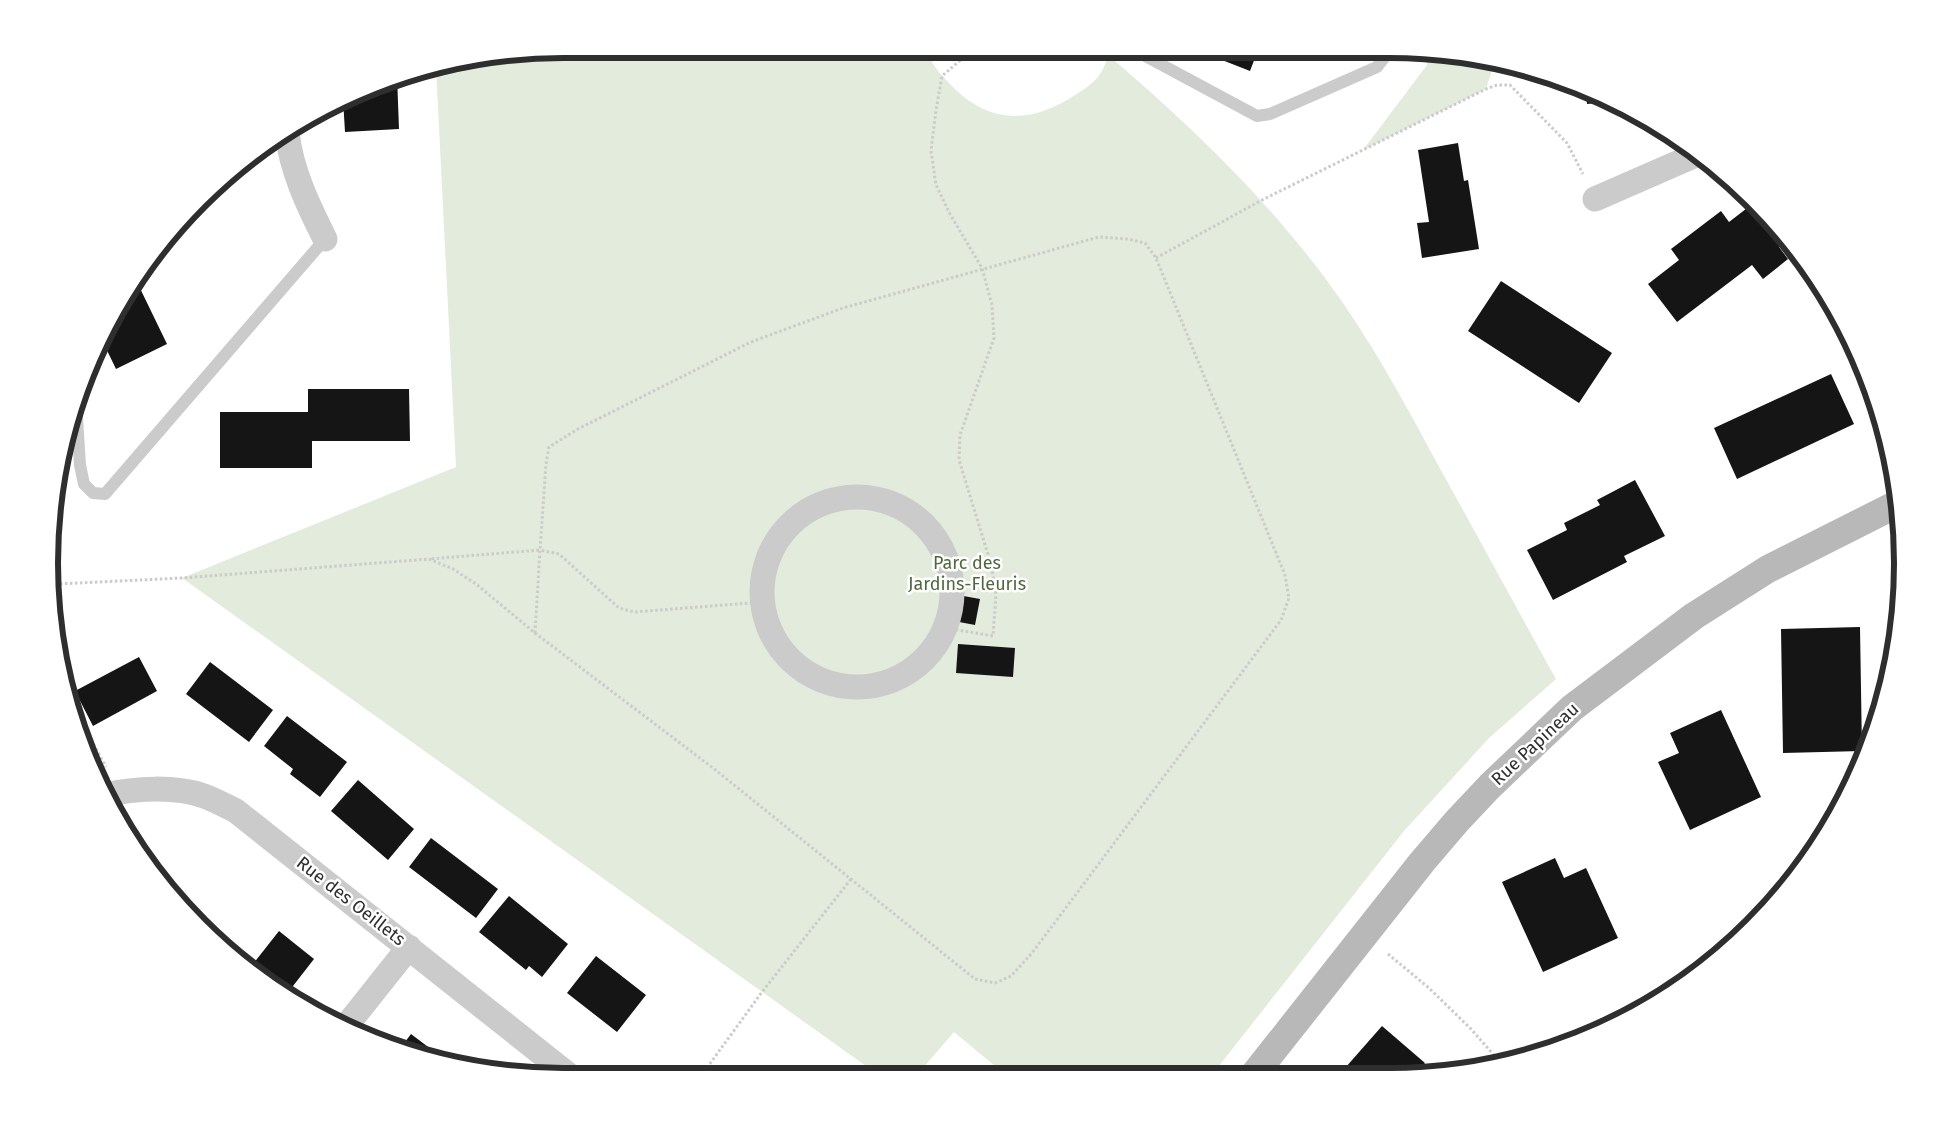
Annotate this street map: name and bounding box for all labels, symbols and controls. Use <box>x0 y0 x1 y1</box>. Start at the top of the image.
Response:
park label: Parc des Jardins-Fleuris <box>908 552 1026 595</box>
street label: Rue Papineau <box>1487 698 1583 790</box>
street label: Rue des Oeillets <box>292 852 410 950</box>

